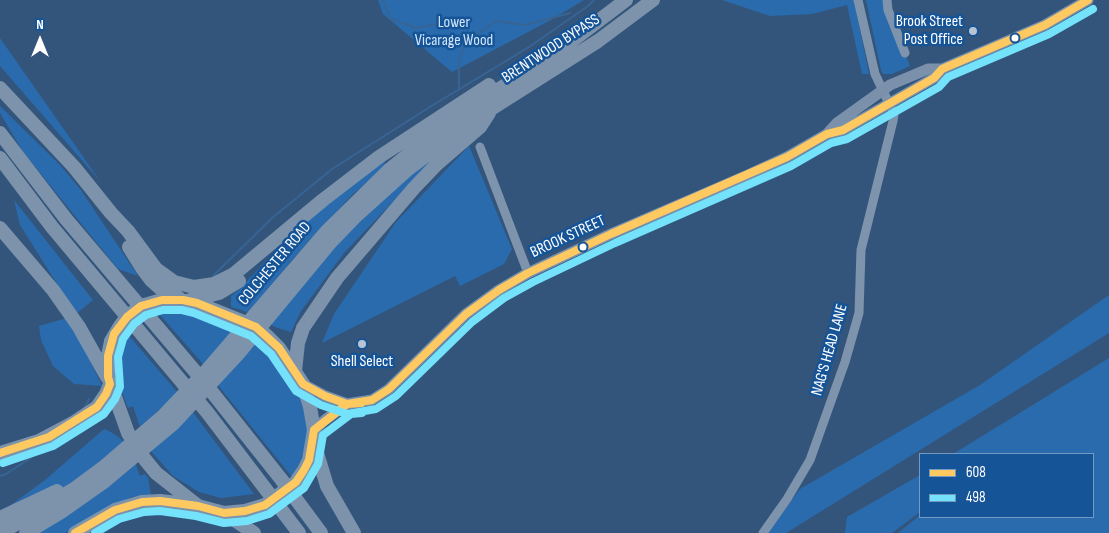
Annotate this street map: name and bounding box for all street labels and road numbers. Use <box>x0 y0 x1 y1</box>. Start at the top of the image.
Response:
street label: BRENTWOOD BYPASS <box>499 10 603 88</box>
street label: BROOK STREET <box>528 211 608 263</box>
street label: COLCHESTER ROAD <box>234 218 316 310</box>
street label: NAG'S HEAD LANE <box>808 302 852 398</box>

